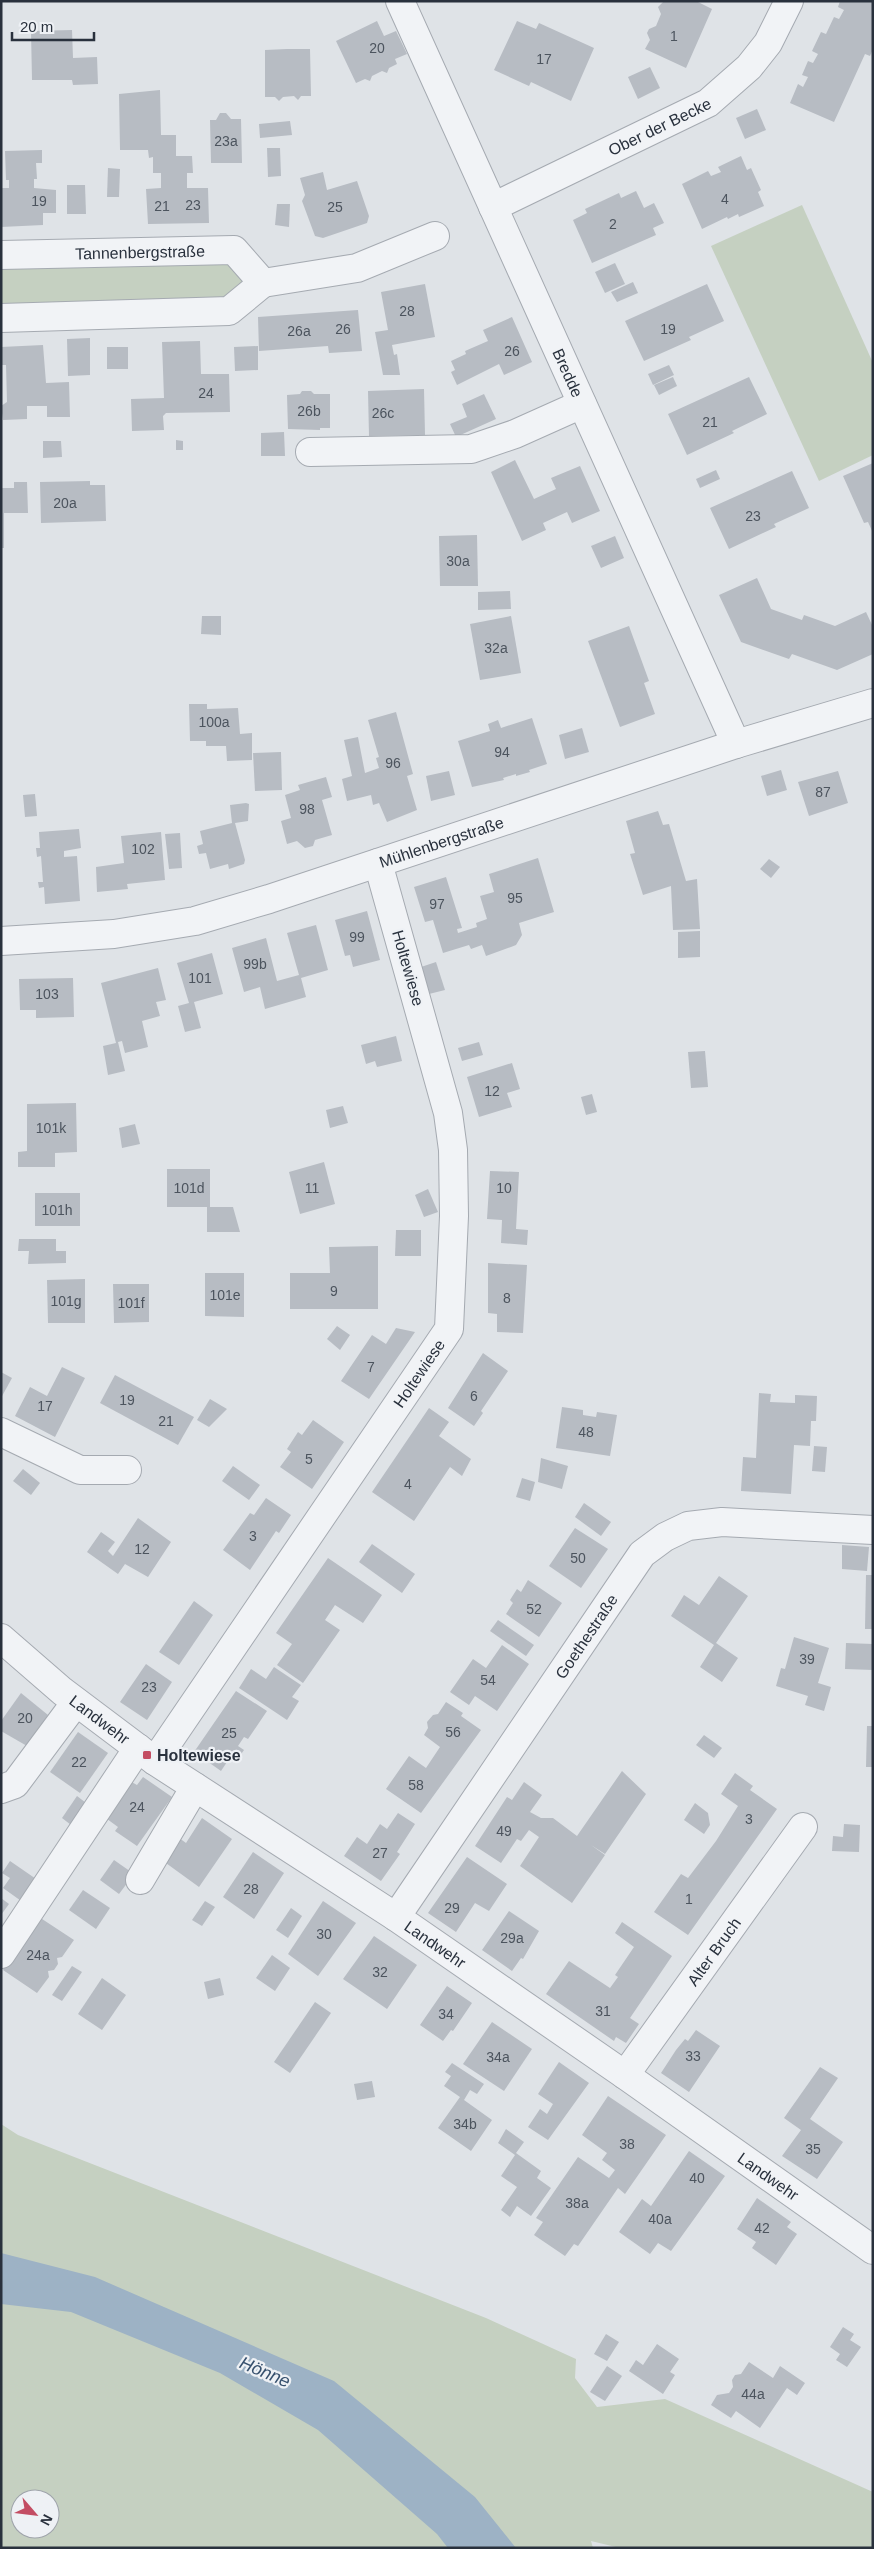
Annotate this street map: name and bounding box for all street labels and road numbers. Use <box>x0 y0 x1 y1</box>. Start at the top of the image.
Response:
street label: Ober der Becke <box>605 94 714 159</box>
street label: Tannenbergstraße <box>75 242 205 262</box>
street label: Bredde <box>550 346 587 400</box>
street label: Mühlenbergstraße <box>377 813 506 870</box>
street label: Holtewiese <box>389 928 427 1008</box>
street label: Holtewiese <box>390 1336 448 1410</box>
street label: Goethestraße <box>552 1591 621 1682</box>
street label: Landwehr <box>66 1691 133 1748</box>
street label: Alter Bruch <box>684 1914 744 1989</box>
street label: Landwehr <box>401 1917 470 1971</box>
street label: Landwehr <box>735 2149 803 2204</box>

